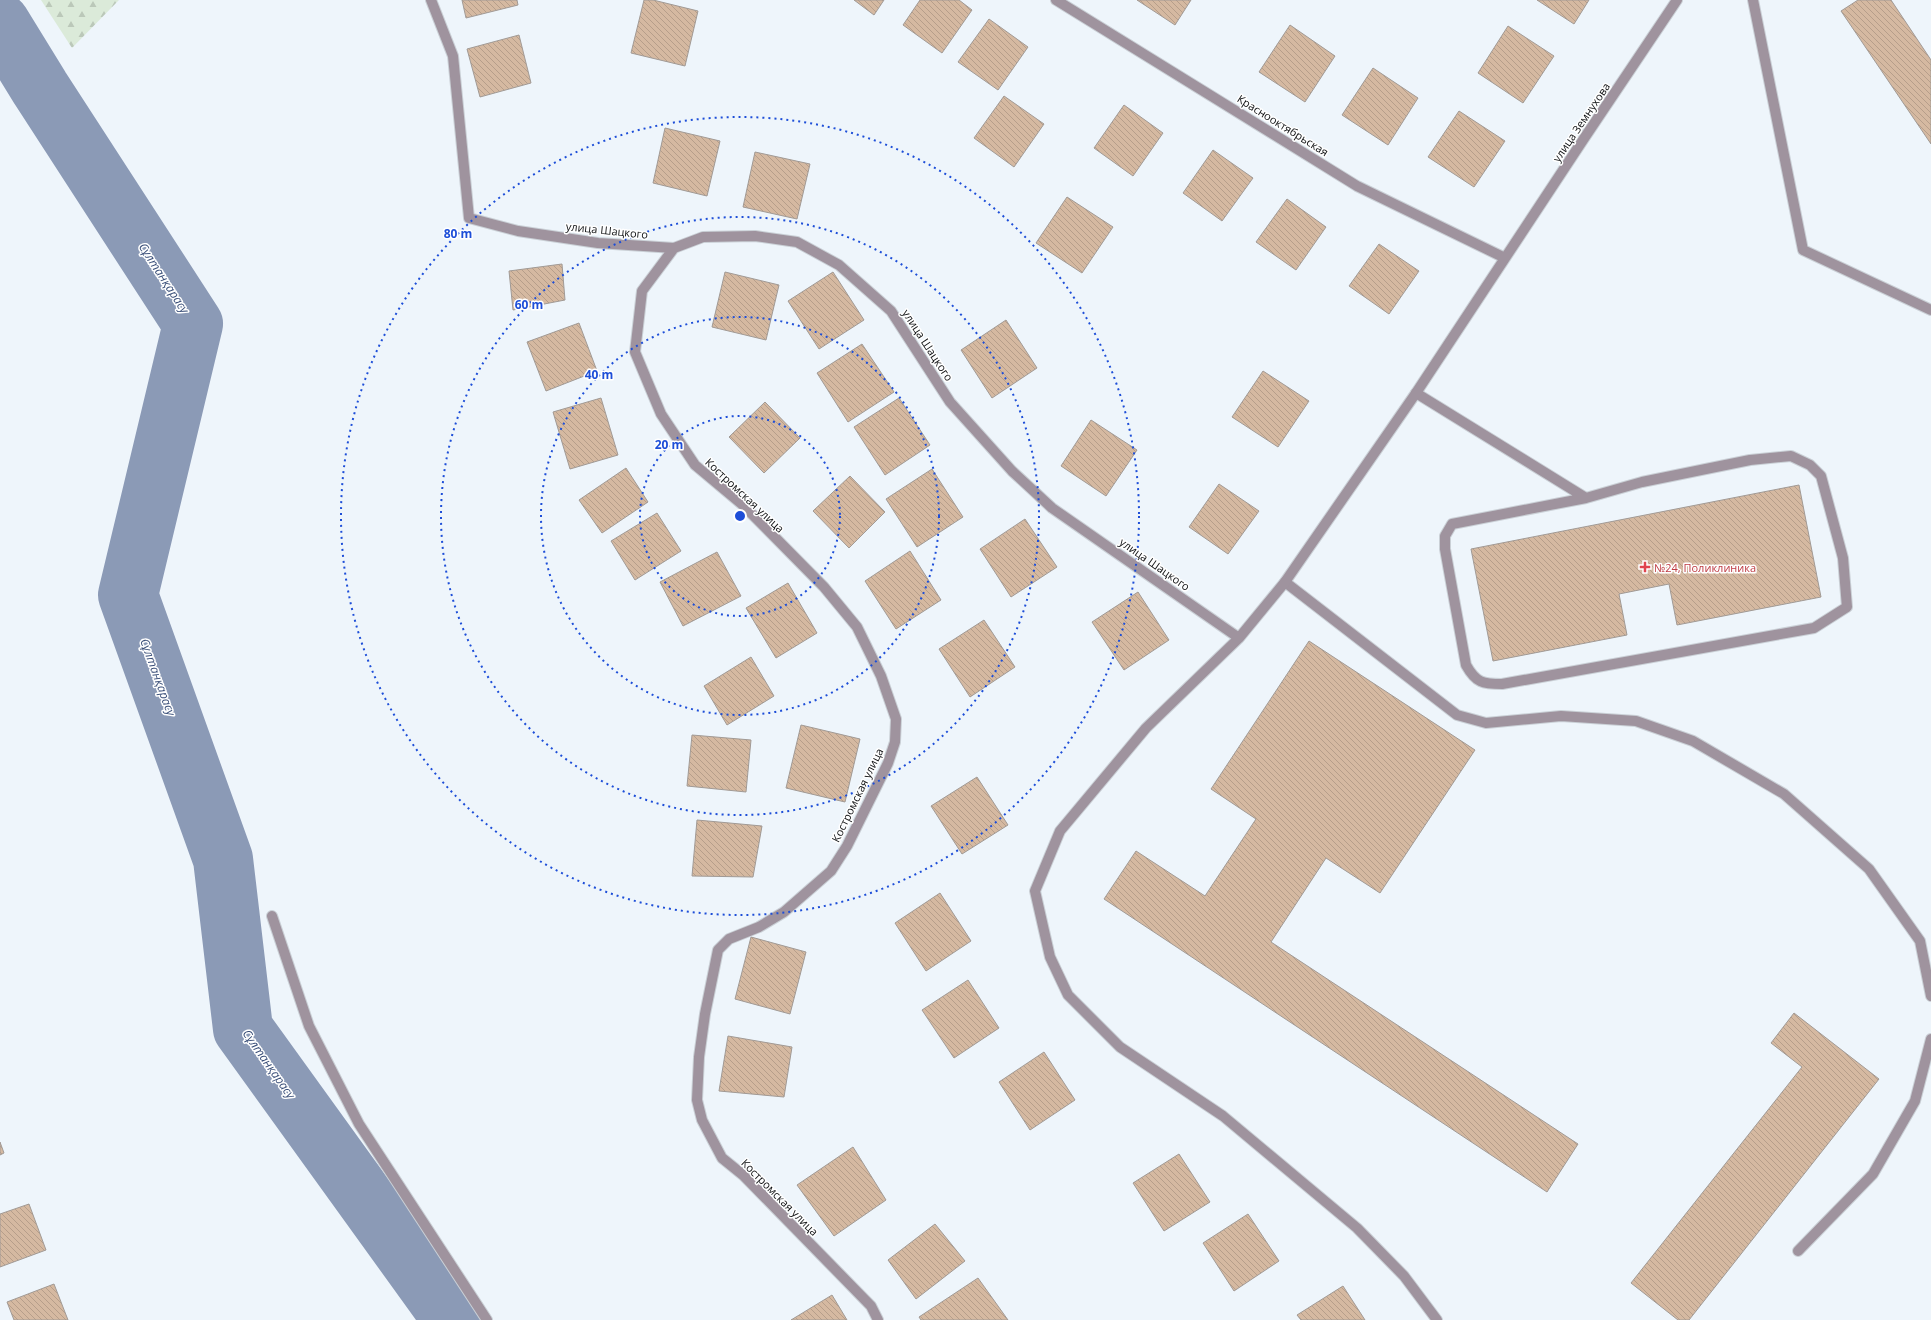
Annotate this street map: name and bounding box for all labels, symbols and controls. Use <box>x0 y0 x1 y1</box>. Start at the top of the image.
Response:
street label: улица Земнухова <box>1549 79 1613 165</box>
street label: Краснооктябрьская <box>1235 91 1331 159</box>
street label: улица Шацкого <box>565 218 649 242</box>
text: 80 m <box>444 225 472 242</box>
water label: Сұлтанқарасу <box>135 239 194 318</box>
text: 60 m <box>515 296 543 313</box>
street label: улица Шацкого <box>899 306 957 384</box>
text: 40 m <box>585 366 613 383</box>
text: 20 m <box>655 436 683 453</box>
street label: Костромская улица <box>702 454 788 536</box>
centre of rings <box>733 509 747 523</box>
street label: улица Шацкого <box>1117 534 1193 594</box>
place label: №24, Поликлиника <box>1654 560 1756 575</box>
marker: №24, Поликлиника <box>1639 561 1651 573</box>
water label: Сұлтанқарасу <box>136 636 180 719</box>
street label: Костромская улица <box>828 745 886 845</box>
water label: Сұлтанқарасу <box>239 1026 300 1103</box>
street label: Костромская улица <box>738 1155 822 1239</box>

